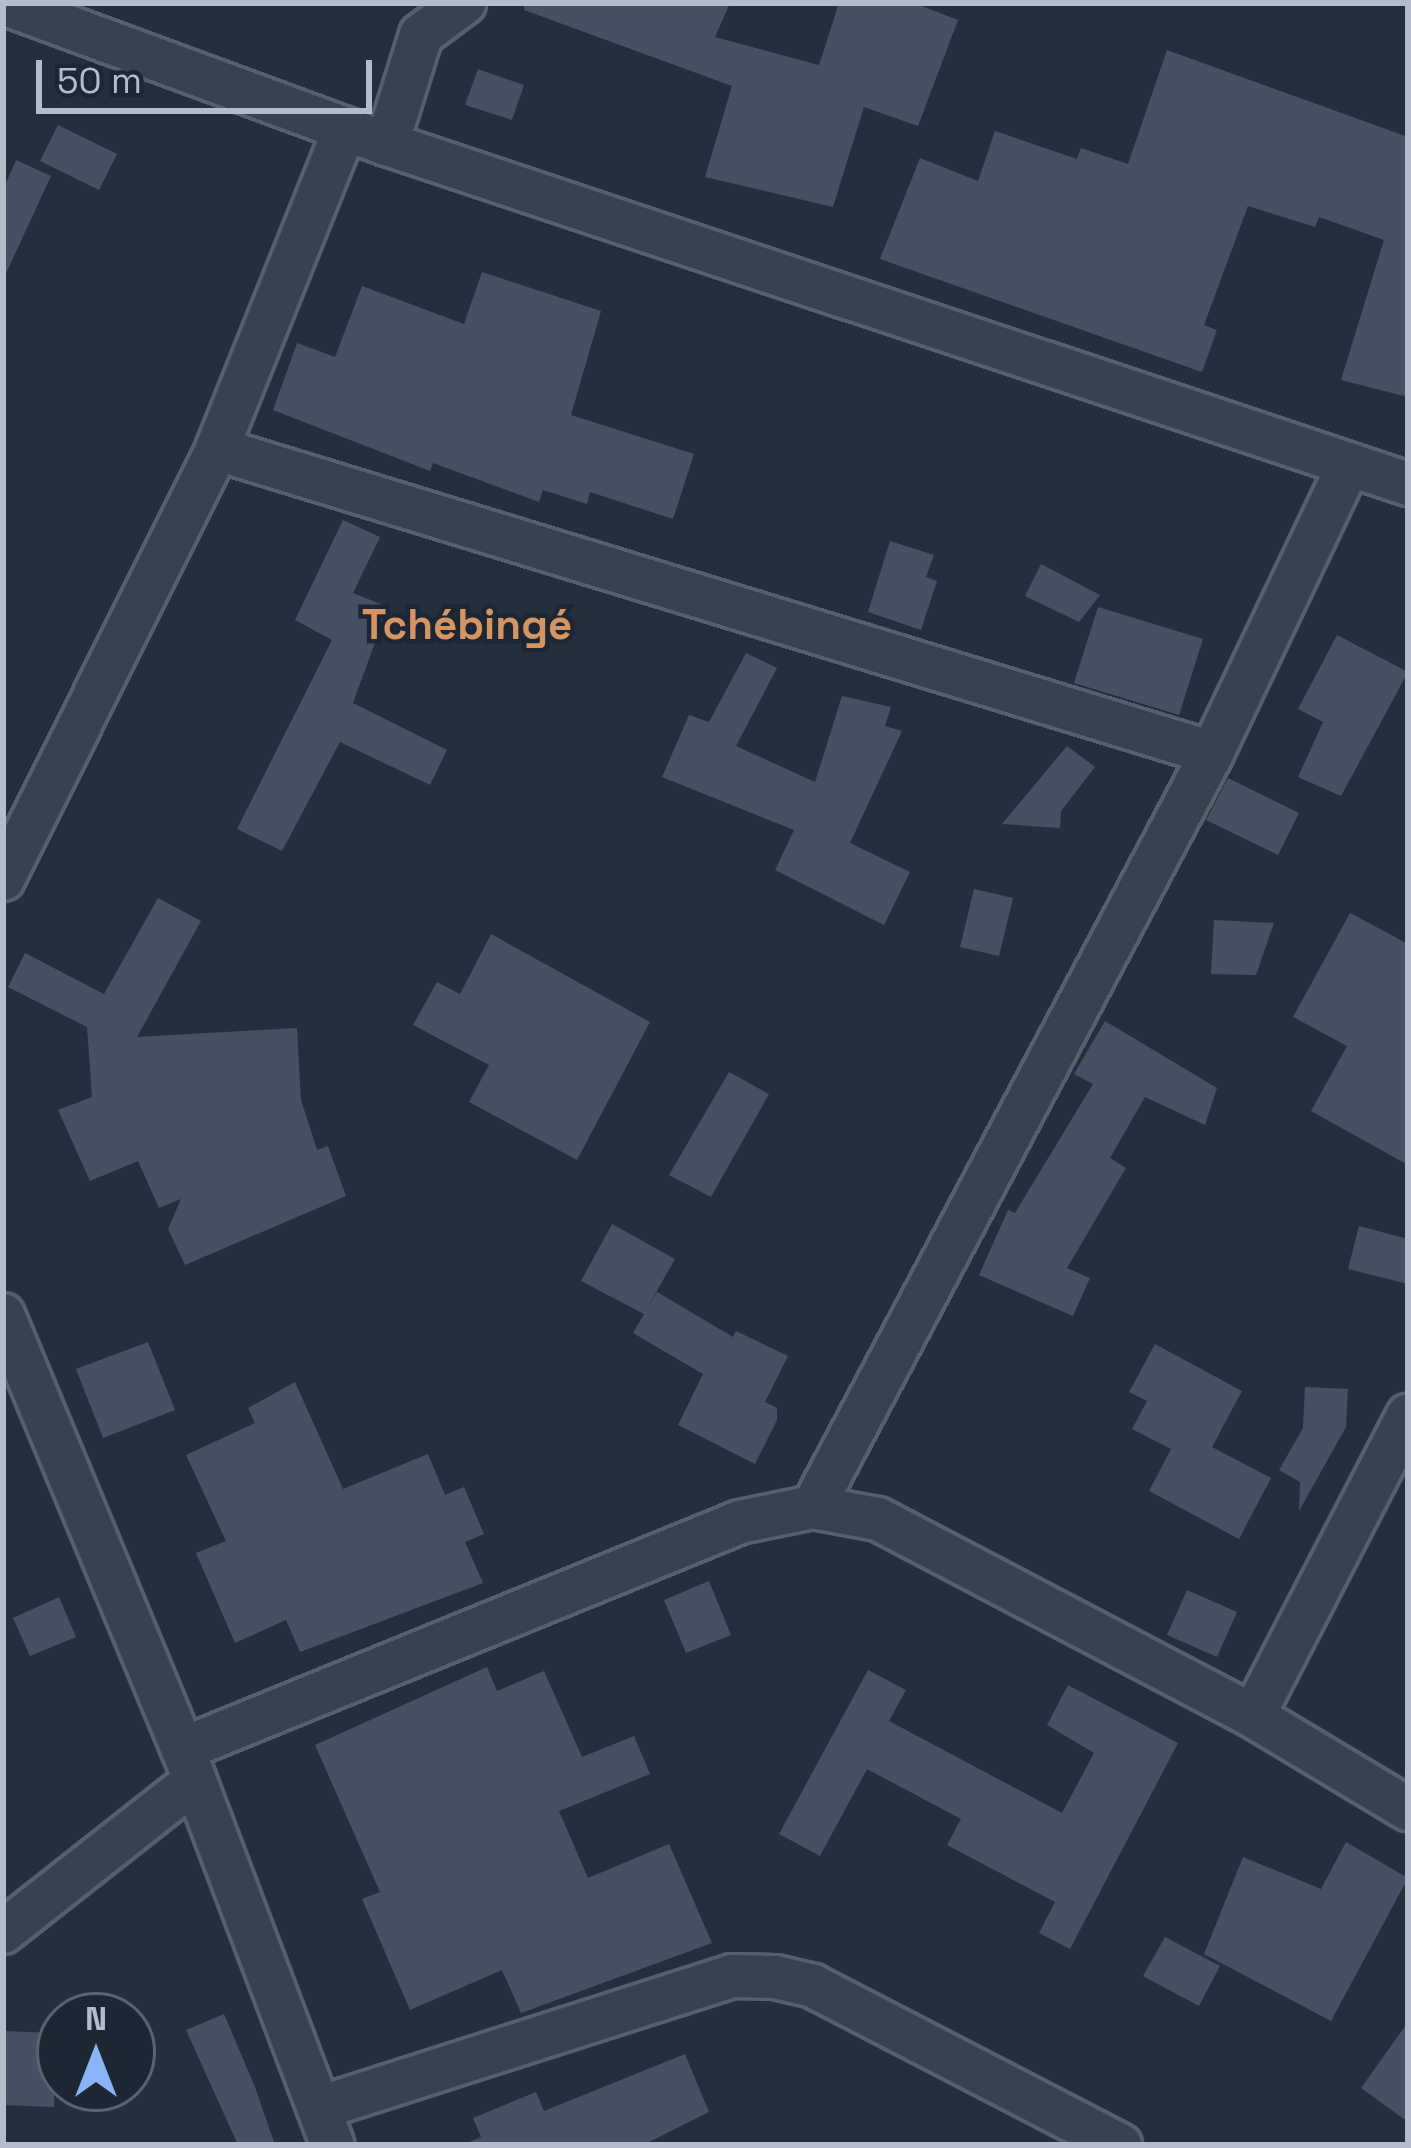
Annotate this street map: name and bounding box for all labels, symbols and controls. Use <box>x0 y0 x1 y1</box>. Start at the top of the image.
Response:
scale bar <box>42 36 378 110</box>
text: 50 m <box>57 58 142 104</box>
district label: Tchébingé <box>362 600 572 650</box>
north arrow <box>36 1992 156 2112</box>
text: N <box>85 1998 107 2040</box>

